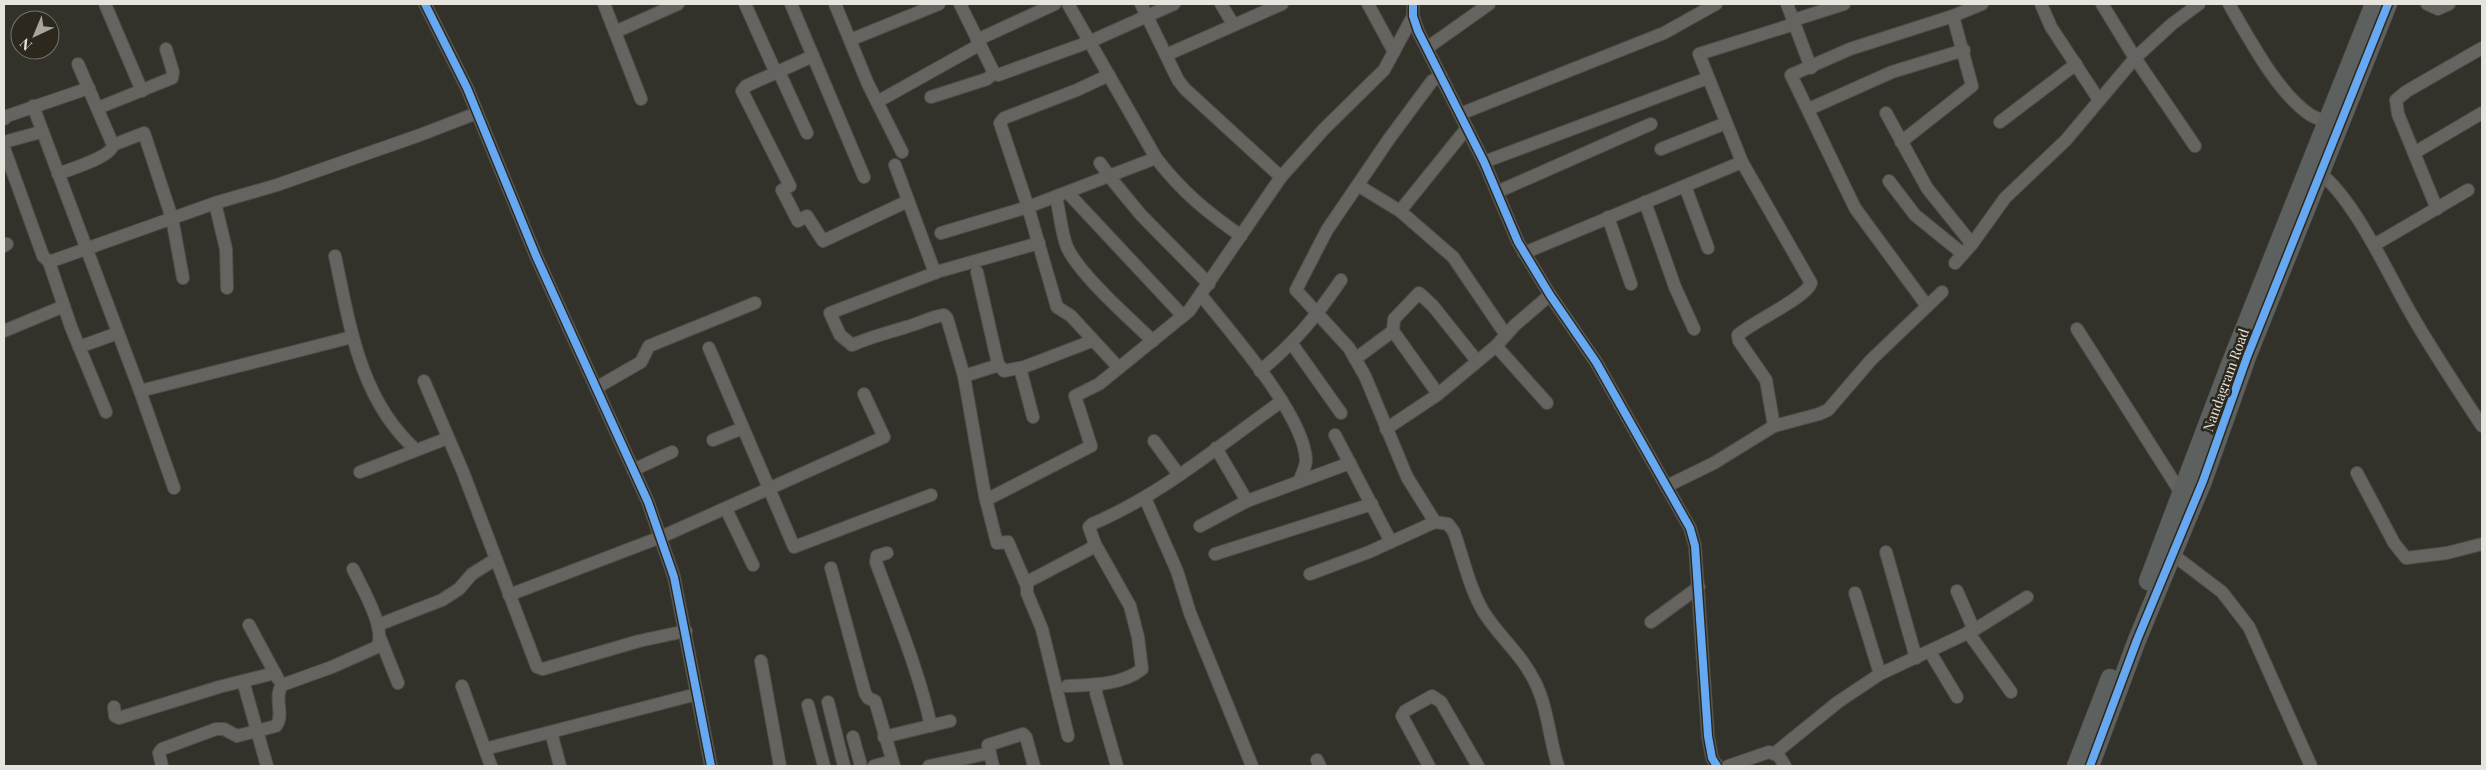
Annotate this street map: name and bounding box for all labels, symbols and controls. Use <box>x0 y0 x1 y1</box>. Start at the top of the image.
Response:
north arrow <box>10 10 60 60</box>
text: N <box>15 34 36 55</box>
street label: Nandagram Road <box>2198 326 2253 434</box>

